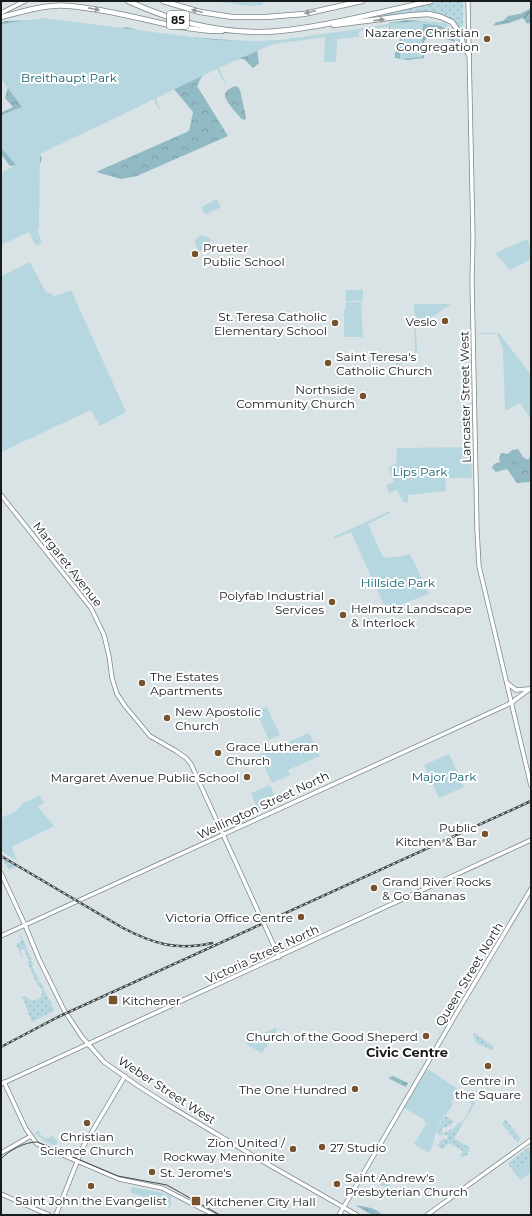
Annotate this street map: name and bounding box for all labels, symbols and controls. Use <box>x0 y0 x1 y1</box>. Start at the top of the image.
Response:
one-way arrow <box>88 7 101 13</box>
one-way arrow <box>191 8 203 14</box>
one-way arrow <box>304 10 316 16</box>
road number: 85 <box>167 11 189 29</box>
one-way arrow <box>373 16 385 23</box>
place label: Nazarene Christian Congregation <box>365 25 479 54</box>
marker: Nazarene Christian Congregation <box>482 34 492 44</box>
park label: Breithaupt Park <box>21 70 118 85</box>
place label: Prueter Public School <box>203 240 285 269</box>
marker: Prueter Public School <box>190 249 200 259</box>
place label: St. Teresa Catholic Elementary School <box>214 309 327 338</box>
place label: Veslo <box>405 314 437 329</box>
marker: Veslo <box>440 316 450 326</box>
marker: St. Teresa Catholic Elementary School <box>330 318 340 328</box>
street label: Lancaster Street West <box>456 331 474 463</box>
place label: Saint Teresa's Catholic Church <box>336 349 432 378</box>
marker: Saint Teresa's Catholic Church <box>323 358 333 368</box>
place label: Northside Community Church <box>236 382 355 411</box>
marker: Northside Community Church <box>358 391 368 401</box>
park label: Lips Park <box>393 464 448 479</box>
street label: Margaret Avenue <box>30 519 106 609</box>
park label: Hillside Park <box>361 575 436 590</box>
place label: Polyfab Industrial Services <box>219 588 324 617</box>
marker: Polyfab Industrial Services <box>327 597 337 607</box>
place label: Helmutz Landscape & Interlock <box>351 601 472 630</box>
marker: Helmutz Landscape & Interlock <box>338 610 348 620</box>
place label: The Estates Apartments <box>150 669 223 698</box>
marker: The Estates Apartments <box>137 678 147 688</box>
place label: New Apostolic Church <box>175 704 261 733</box>
marker: New Apostolic Church <box>162 713 172 723</box>
place label: Grace Lutheran Church <box>226 739 319 768</box>
marker: Grace Lutheran Church <box>213 748 223 758</box>
street label: Wellington Street North <box>195 768 331 842</box>
park label: Major Park <box>412 769 477 784</box>
place label: Margaret Avenue Public School <box>51 770 239 785</box>
marker: Margaret Avenue Public School <box>242 772 252 782</box>
place label: Public Kitchen & Bar <box>395 820 477 849</box>
marker: Public Kitchen & Bar <box>480 829 490 839</box>
place label: Grand River Rocks & Go Bananas <box>382 874 491 903</box>
marker: Grand River Rocks & Go Bananas <box>369 883 379 893</box>
place label: Victoria Office Centre <box>166 910 293 925</box>
marker: Victoria Office Centre <box>296 912 306 922</box>
street label: Queen Street North <box>432 919 506 1029</box>
street label: Victoria Street North <box>203 921 321 987</box>
place label: Kitchener <box>122 993 181 1008</box>
marker: Kitchener <box>107 994 119 1006</box>
place label: Church of the Good Sheperd <box>246 1029 418 1044</box>
marker: Church of the Good Sheperd <box>421 1031 431 1041</box>
district label: Civic Centre <box>366 1044 448 1060</box>
street label: Weber Street West <box>115 1053 219 1127</box>
marker: Centre in the Square <box>483 1061 493 1071</box>
place label: Centre in the Square <box>455 1073 521 1102</box>
place label: The One Hundred <box>239 1082 347 1097</box>
marker: The One Hundred <box>350 1084 360 1094</box>
marker: Christian Science Church <box>82 1118 92 1128</box>
place label: Christian Science Church <box>40 1129 134 1158</box>
place label: Zion United / Rockway Mennonite <box>163 1135 286 1164</box>
place label: 27 Studio <box>330 1140 386 1155</box>
marker: 27 Studio <box>317 1142 327 1152</box>
marker: Zion United / Rockway Mennonite <box>288 1144 298 1154</box>
place label: St. Jerome's <box>160 1165 232 1180</box>
marker: St. Jerome's <box>147 1167 157 1177</box>
place label: Saint Andrew's Presbyterian Church <box>345 1170 468 1199</box>
marker: Saint Andrew's Presbyterian Church <box>332 1179 342 1189</box>
marker: Saint John the Evangelist <box>86 1181 96 1191</box>
place label: Saint John the Evangelist <box>15 1193 167 1208</box>
place label: Kitchener City Hall <box>205 1194 316 1209</box>
marker: Kitchener City Hall <box>190 1195 202 1207</box>

